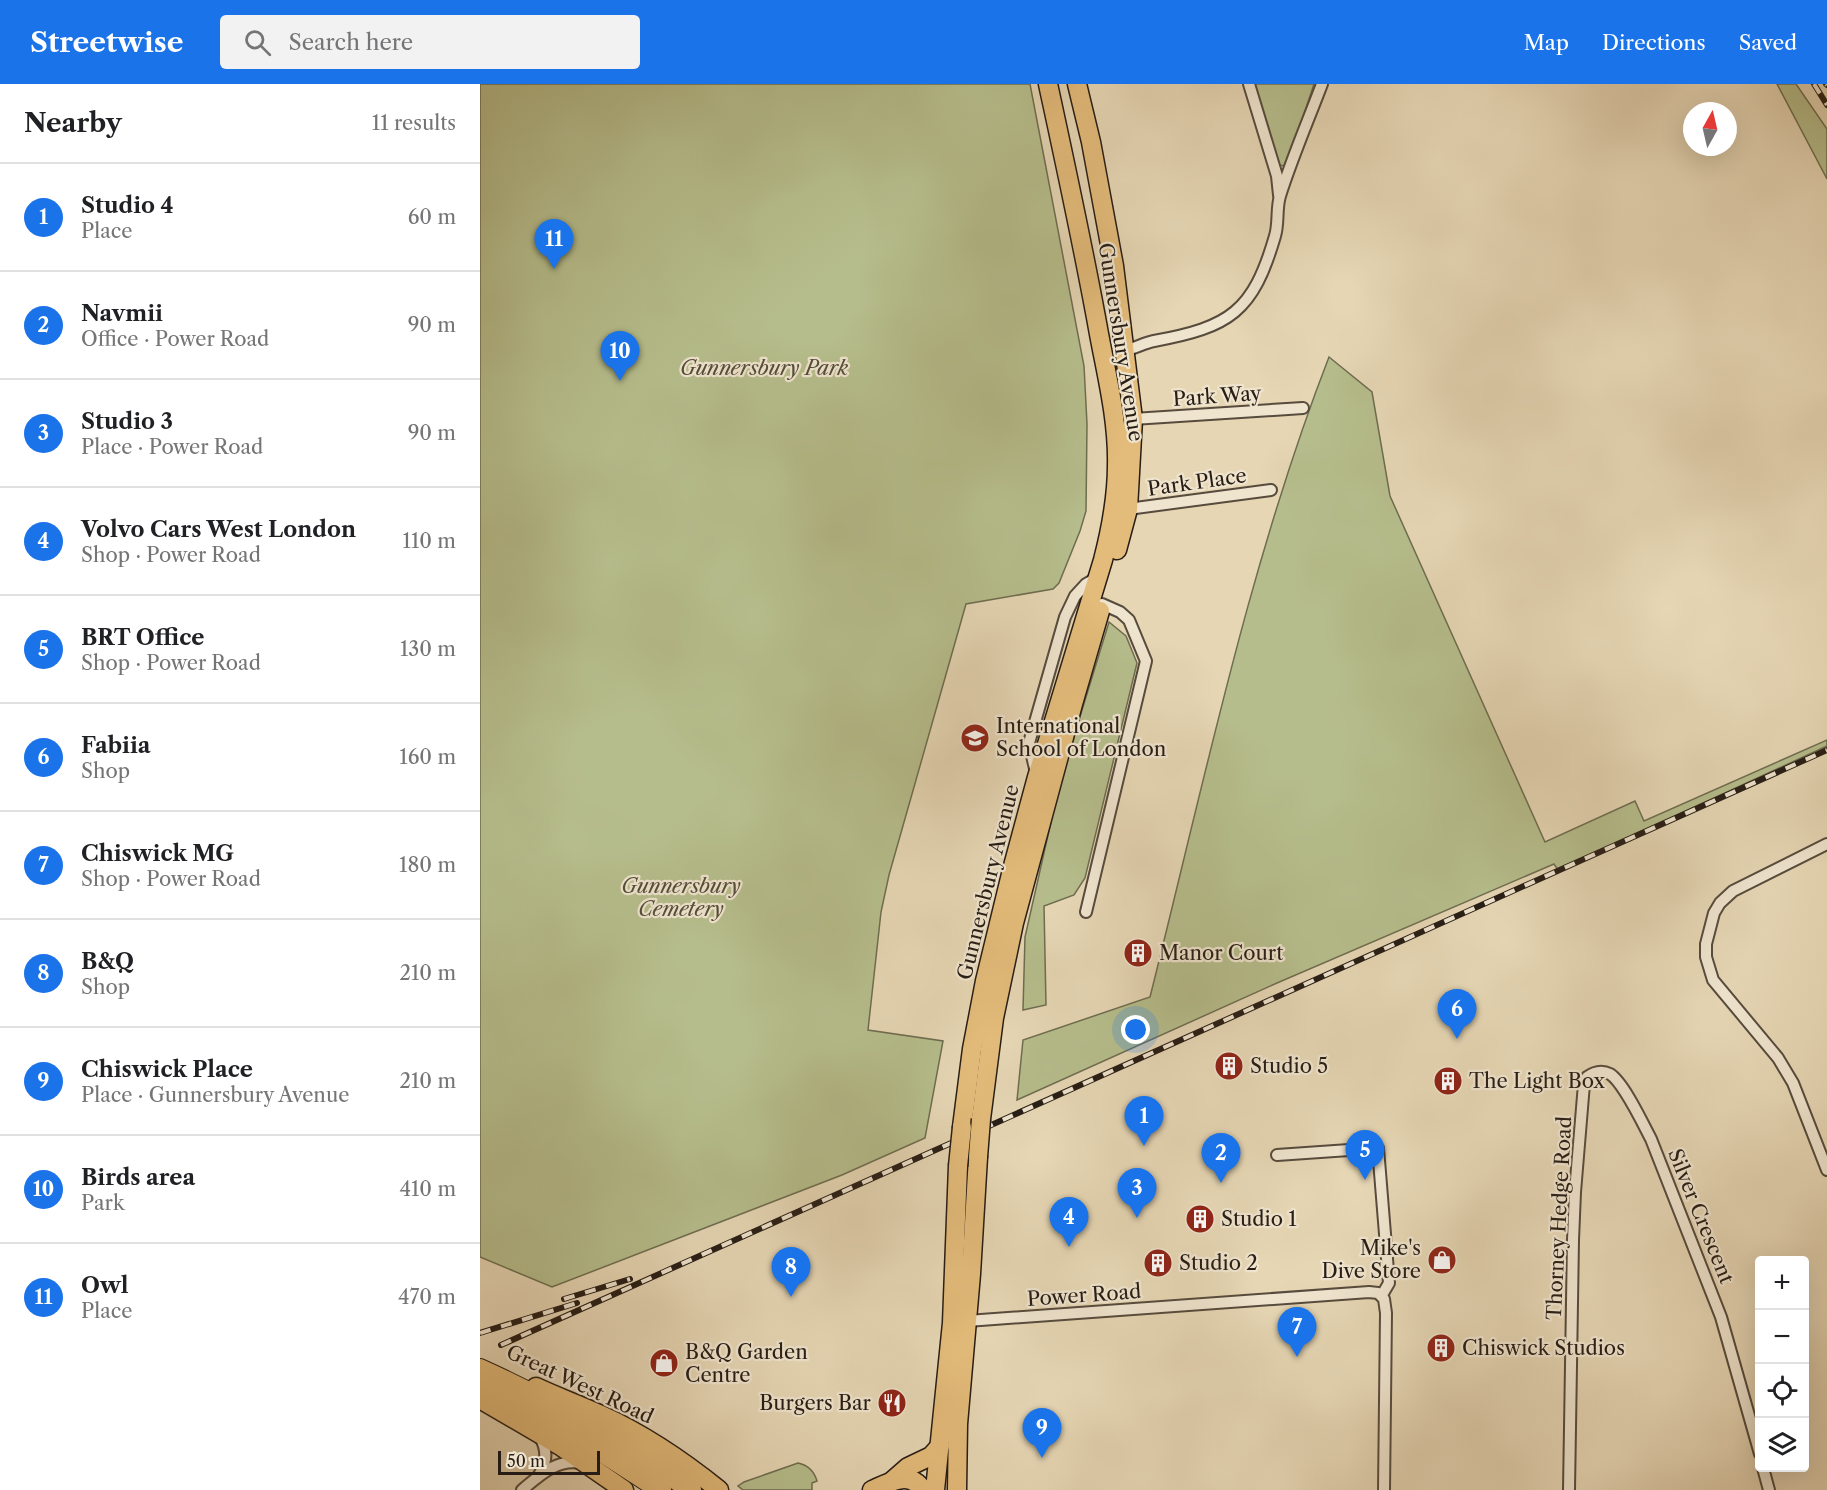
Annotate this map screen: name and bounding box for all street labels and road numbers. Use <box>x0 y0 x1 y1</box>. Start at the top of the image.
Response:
street label: Gunnersbury Avenue <box>1093 241 1149 443</box>
street label: Park Way <box>1172 381 1263 411</box>
street label: Park Place <box>1146 463 1248 501</box>
street label: Gunnersbury Avenue <box>952 782 1024 982</box>
street label: Thorney Hedge Road <box>1542 1116 1576 1320</box>
street label: Silver Crescent <box>1663 1145 1739 1287</box>
street label: Power Road <box>1026 1279 1142 1311</box>
street label: Great West Road <box>503 1339 657 1429</box>

